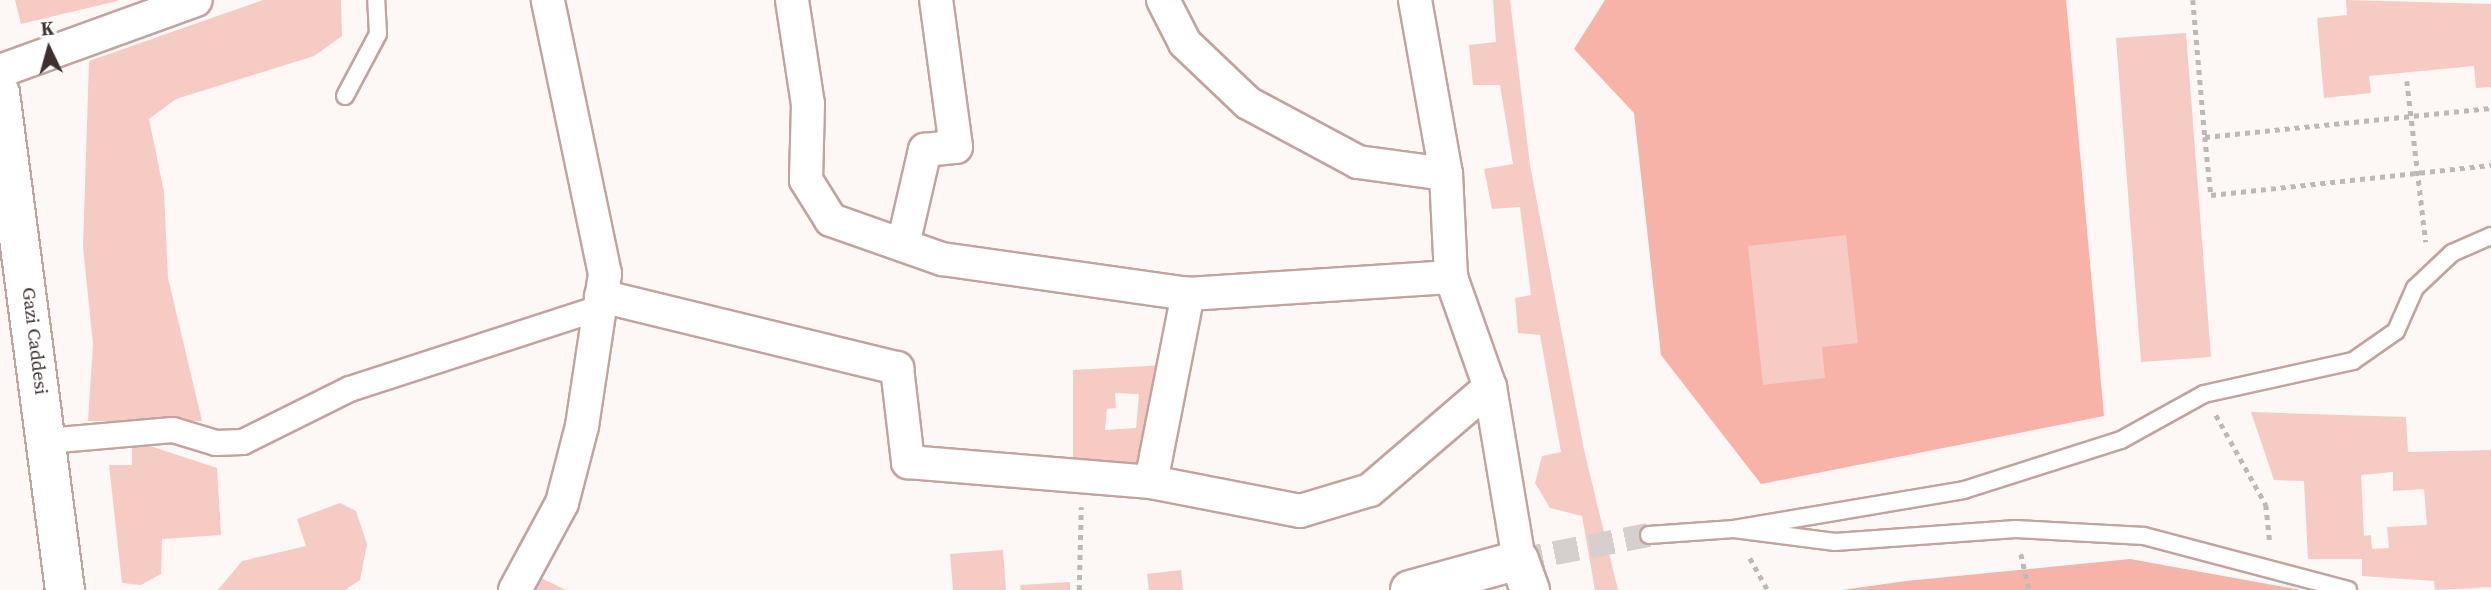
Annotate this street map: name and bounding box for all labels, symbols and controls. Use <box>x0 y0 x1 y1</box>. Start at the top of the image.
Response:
north arrow <box>14 14 84 84</box>
text: K <box>39 15 55 42</box>
street label: Gazi Caddesi <box>17 286 53 396</box>

